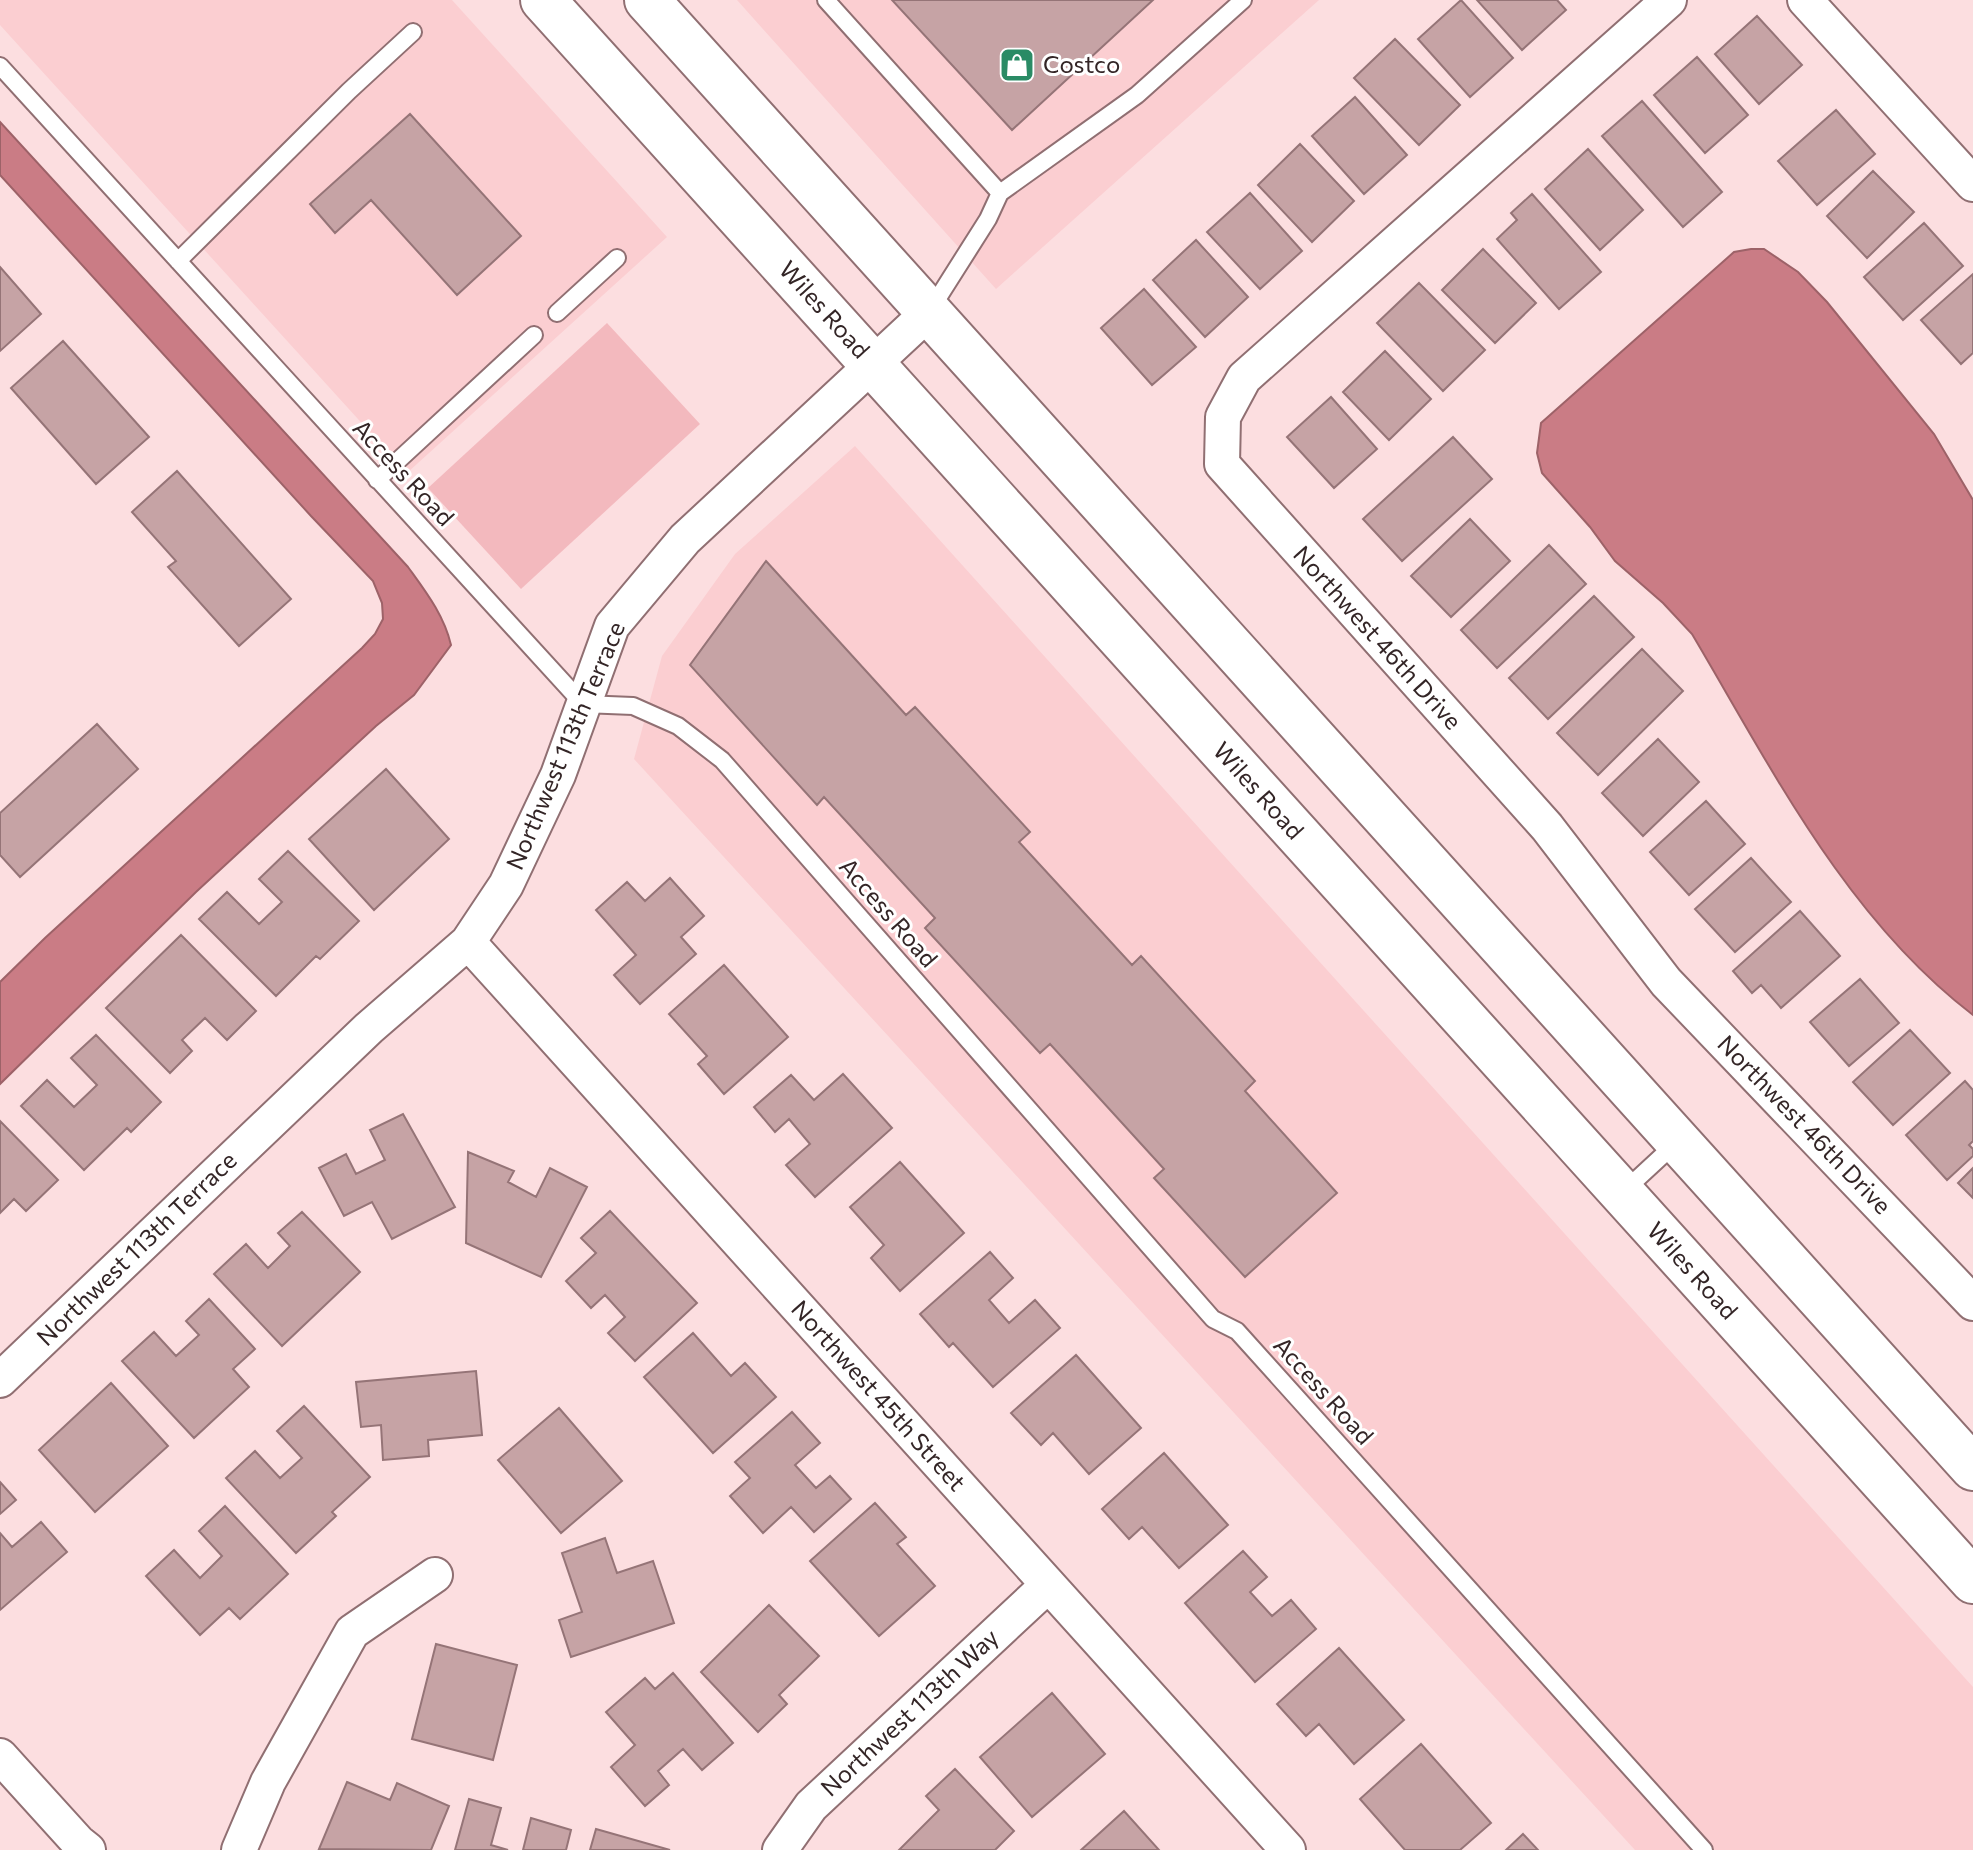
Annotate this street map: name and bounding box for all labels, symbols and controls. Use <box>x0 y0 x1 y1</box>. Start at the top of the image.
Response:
shop icon: Costco <box>998 46 1036 84</box>
place label: Costco <box>1043 49 1120 78</box>
street label: Wiles Road <box>774 254 876 364</box>
street label: Access Road <box>348 413 461 531</box>
street label: Northwest 46th Drive <box>1288 539 1468 735</box>
street label: Northwest 113th Terrace <box>499 617 630 874</box>
street label: Wiles Road <box>1208 735 1310 845</box>
street label: Access Road <box>834 852 944 972</box>
street label: Northwest 46th Drive <box>1712 1029 1898 1219</box>
street label: Northwest 113th Terrace <box>30 1145 242 1351</box>
street label: Wiles Road <box>1642 1215 1744 1325</box>
street label: Northwest 45th Street <box>786 1294 972 1496</box>
street label: Access Road <box>1268 1330 1380 1450</box>
street label: Northwest 113th Way <box>814 1622 1004 1802</box>

